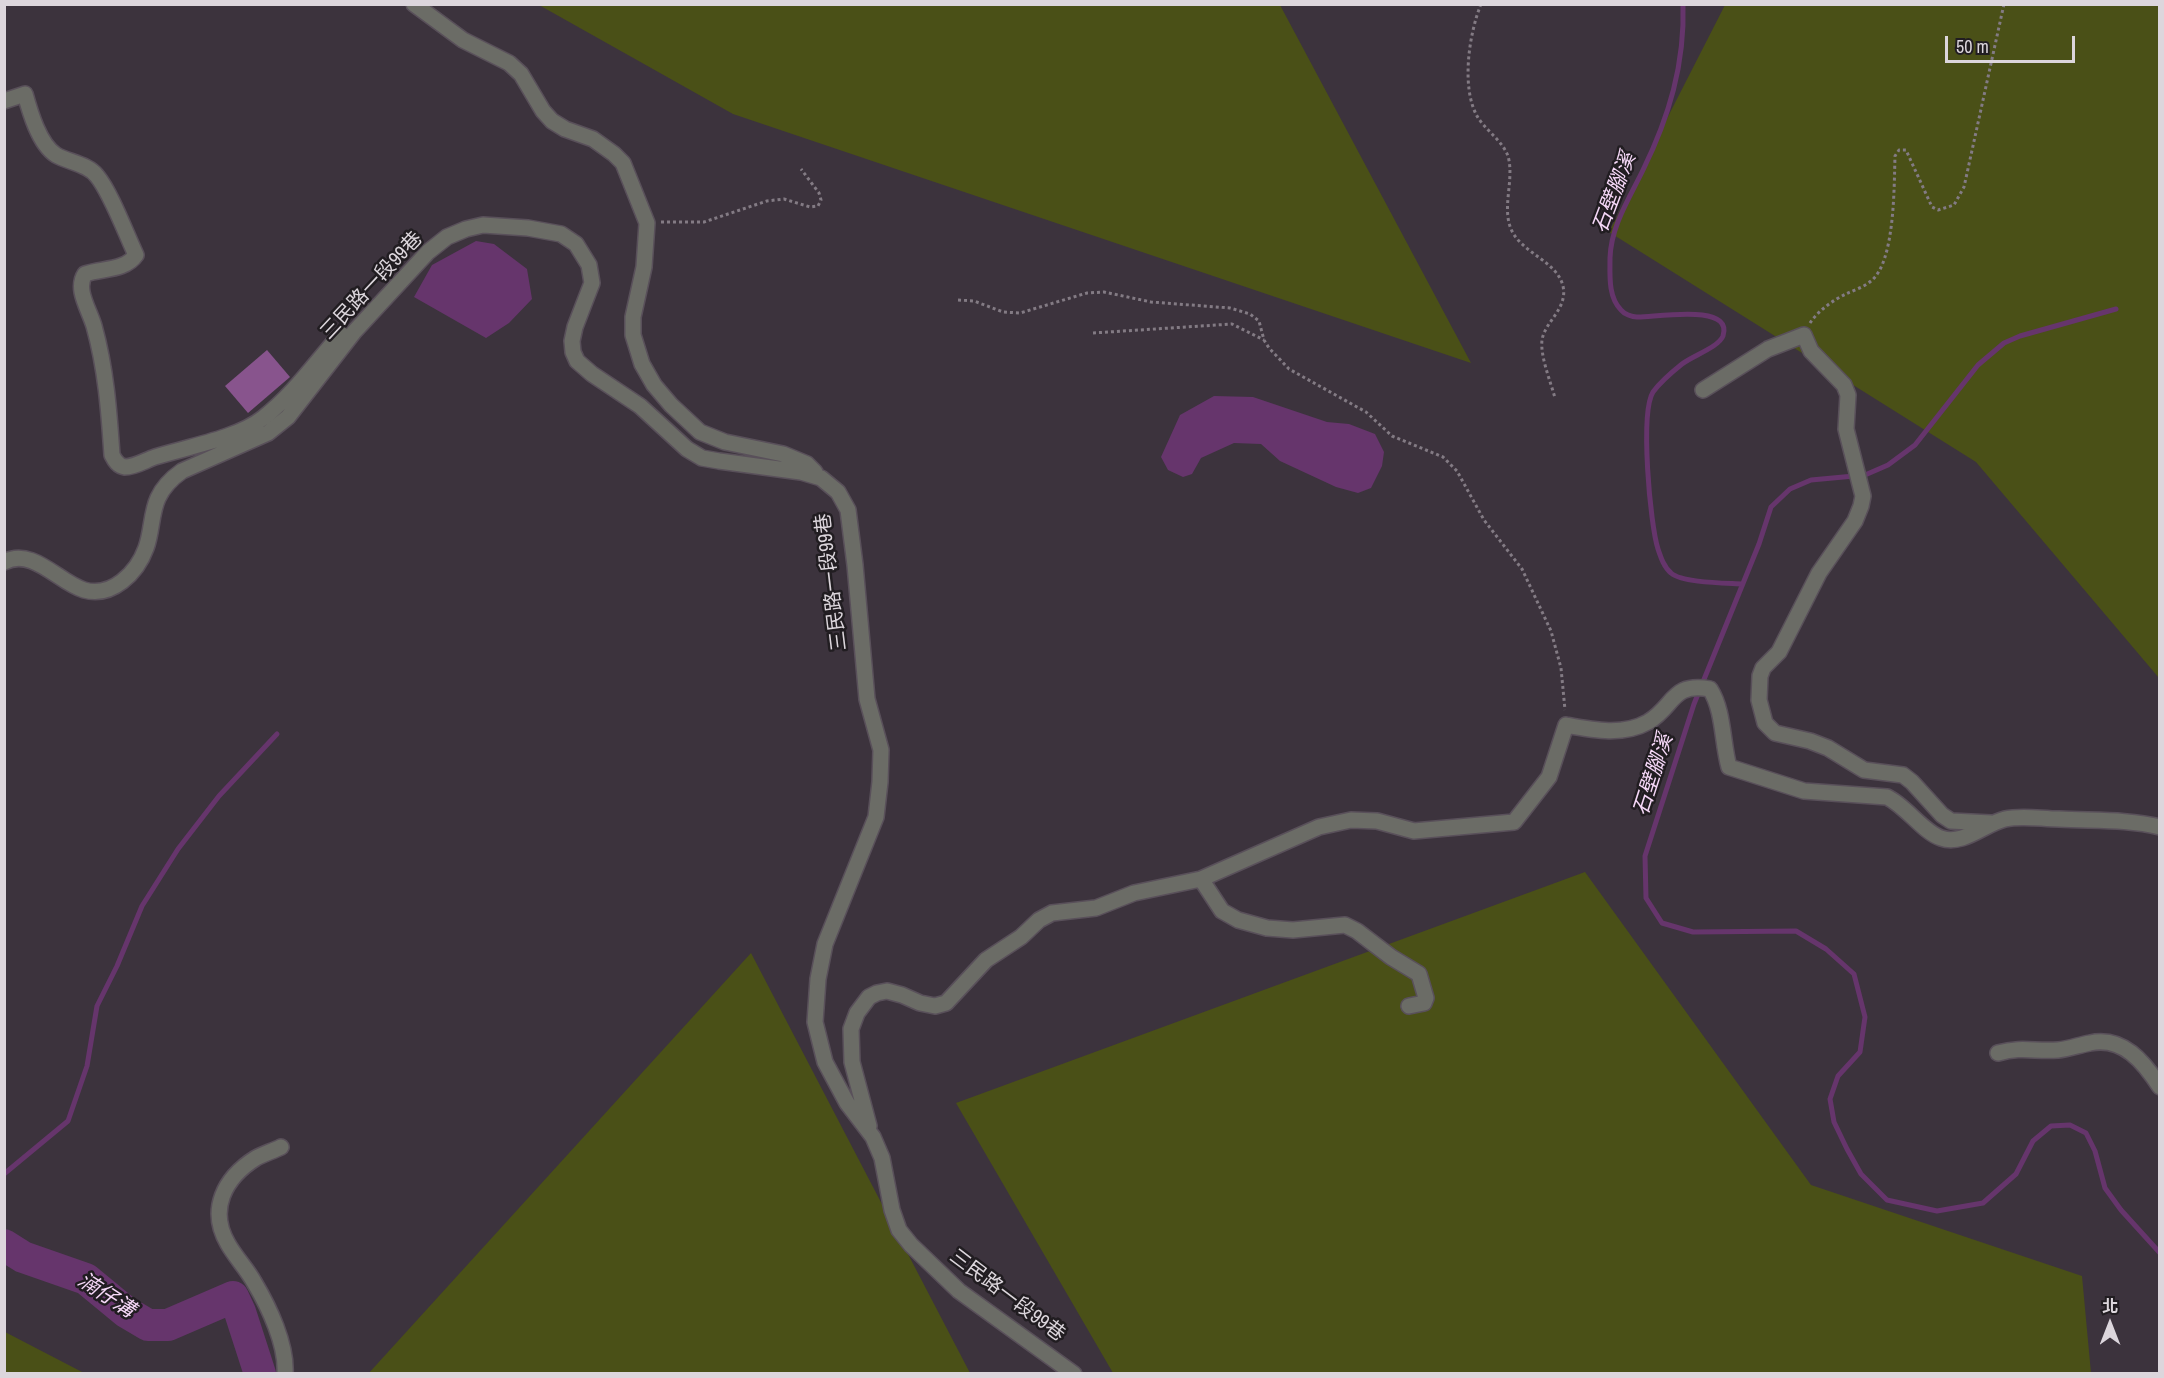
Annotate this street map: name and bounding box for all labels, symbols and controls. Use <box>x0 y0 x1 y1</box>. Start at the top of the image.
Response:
scale bar <box>1948 24 2078 62</box>
text: 50 m <box>1956 34 1989 59</box>
water label: 石壁腳溪 <box>1588 149 1642 237</box>
street label: 三民路一段99巷 <box>316 227 428 345</box>
street label: 三民路一段99巷 <box>812 512 852 652</box>
water label: 石壁腳溪 <box>1629 731 1679 819</box>
street label: 三民路一段99巷 <box>945 1245 1069 1347</box>
water label: 湳仔溝 <box>73 1268 139 1324</box>
north arrow <box>2080 1294 2140 1354</box>
text: 北 <box>2102 1295 2118 1317</box>

